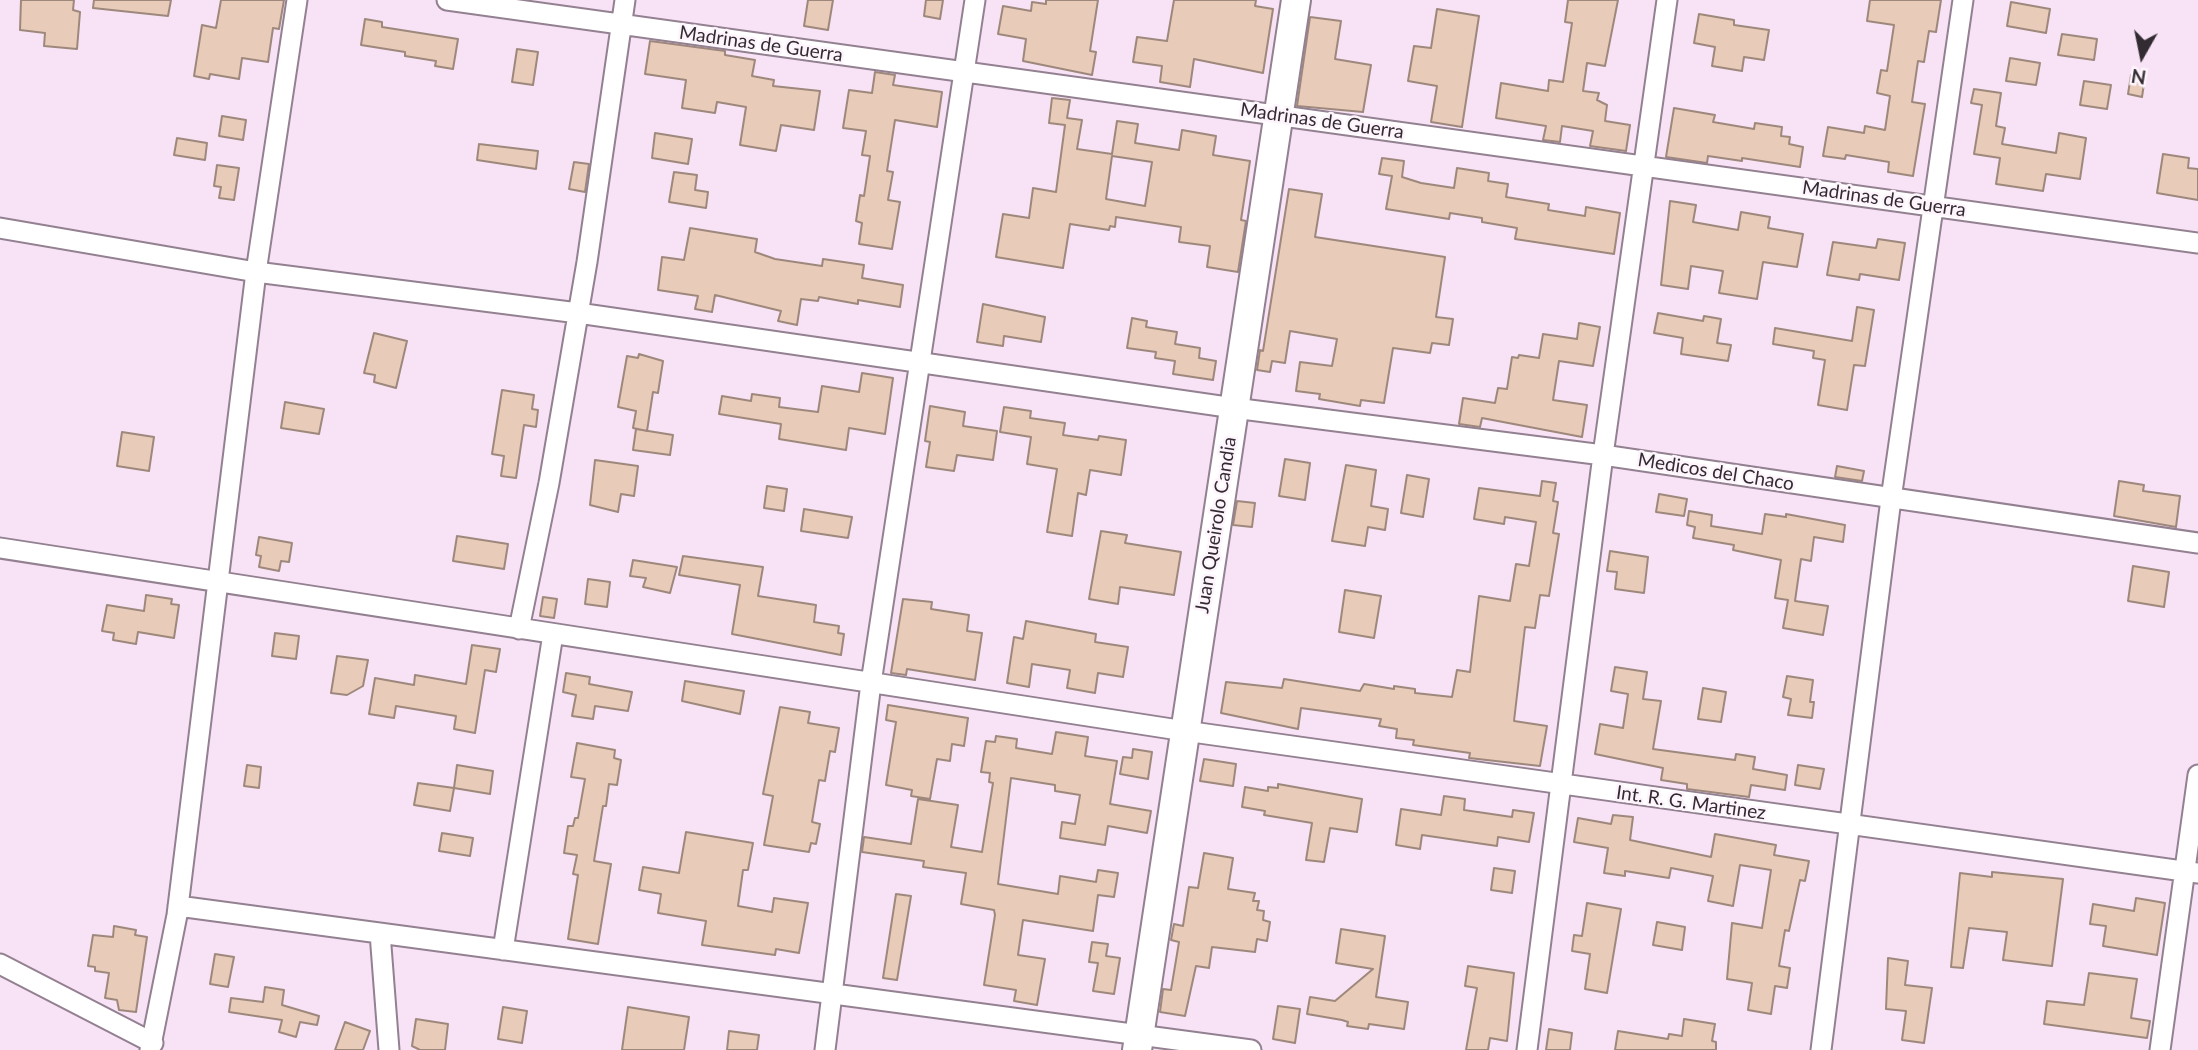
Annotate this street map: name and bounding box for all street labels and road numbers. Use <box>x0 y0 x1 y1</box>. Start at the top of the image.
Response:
street label: Madrinas de Guerra <box>678 21 844 67</box>
street label: Madrinas de Guerra <box>1239 98 1405 144</box>
street label: Madrinas de Guerra <box>1801 176 1967 222</box>
street label: Juan Queirolo Candia <box>1191 435 1241 615</box>
street label: Medicos del Chaco <box>1636 448 1796 496</box>
street label: Int. R. G. Martinez <box>1615 781 1767 825</box>

